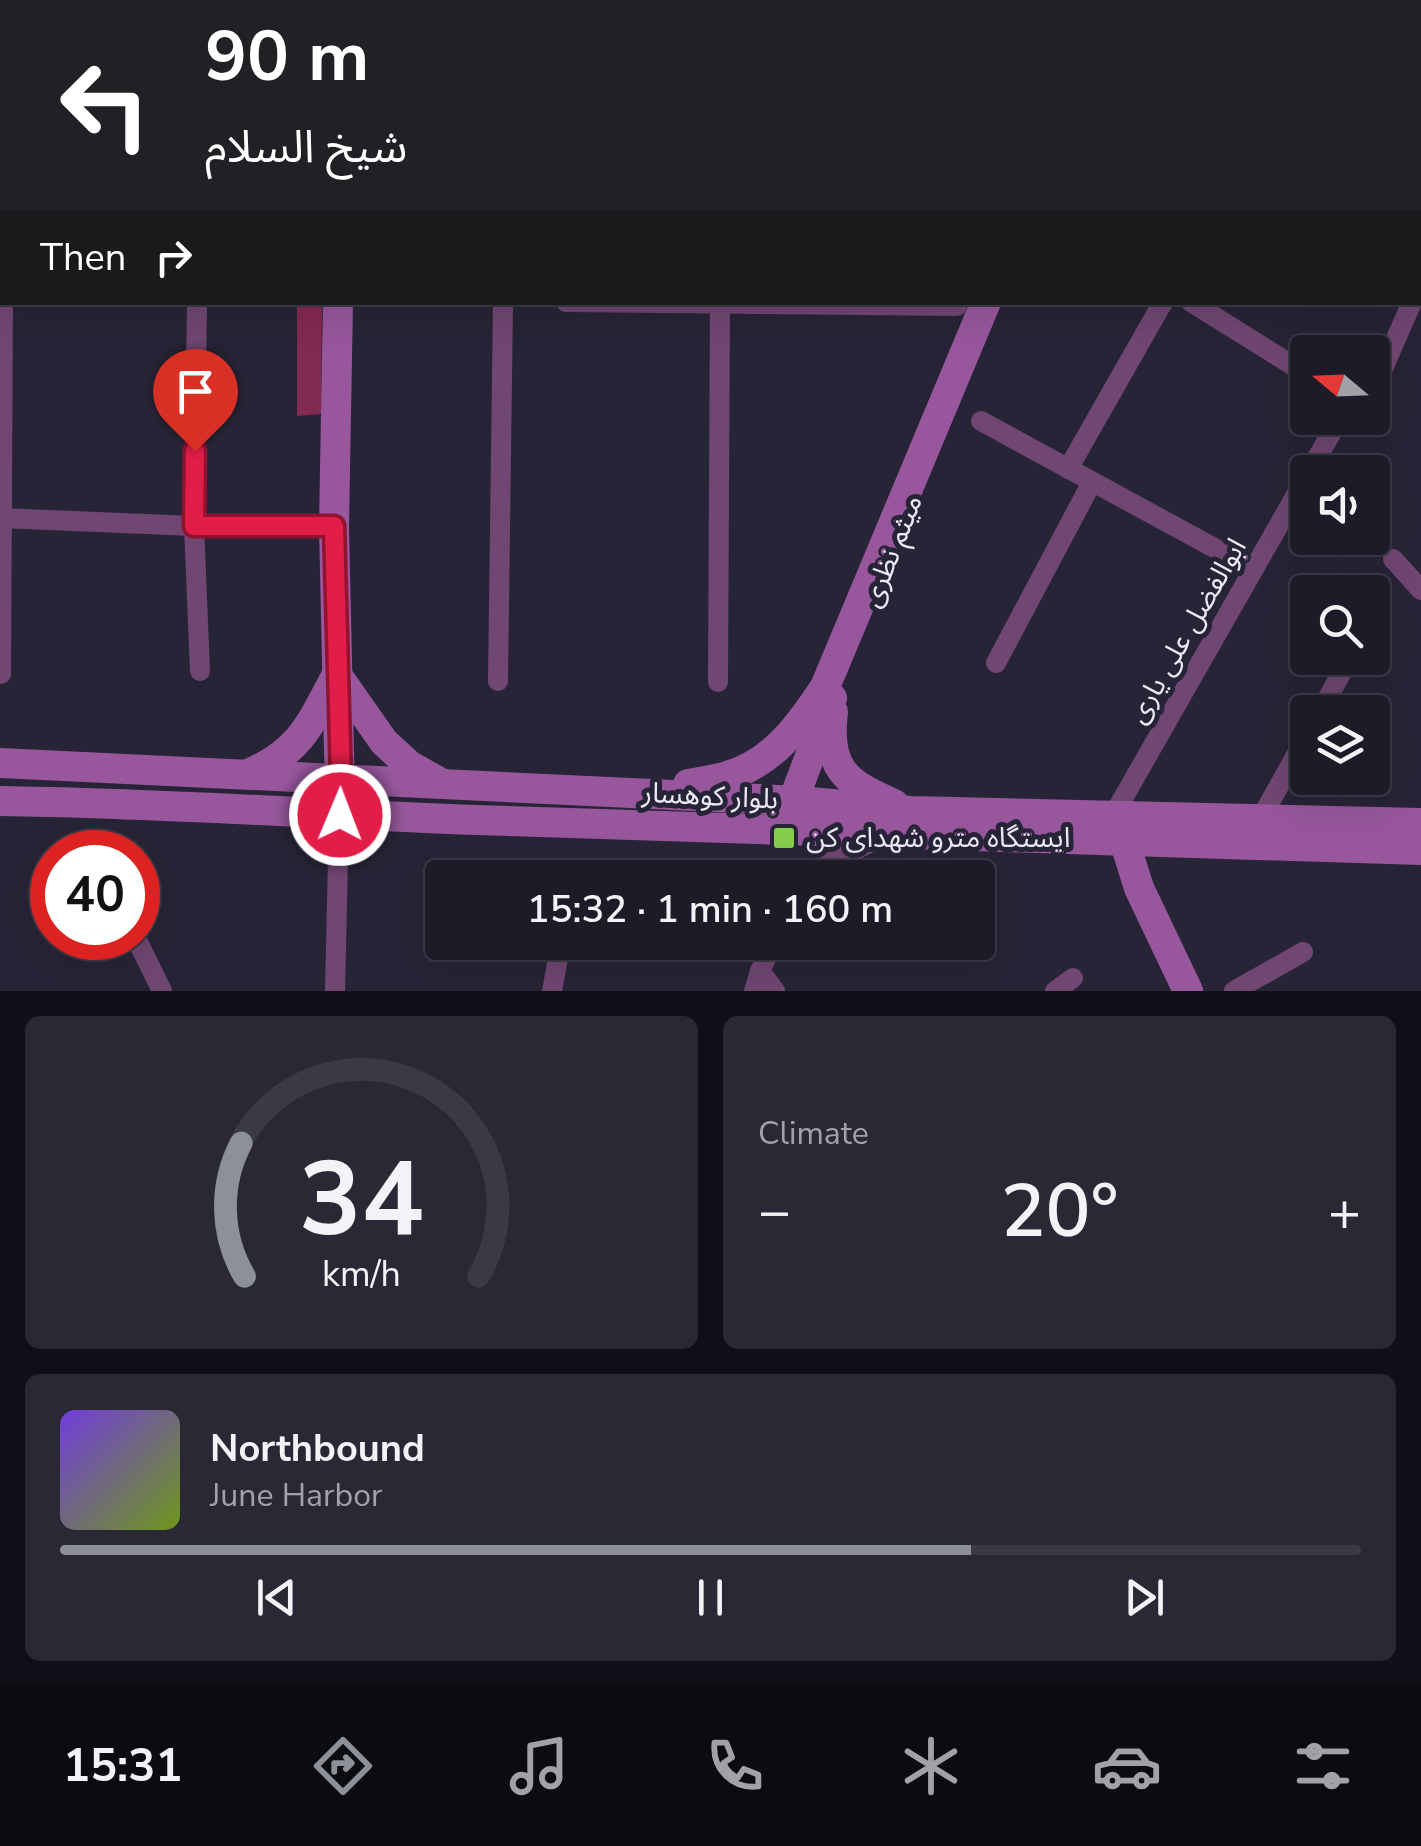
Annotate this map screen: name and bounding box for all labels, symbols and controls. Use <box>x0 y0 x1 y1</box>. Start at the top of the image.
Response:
text: 90 m <box>205 9 369 105</box>
icon: left <box>40 40 170 170</box>
text: شیخ السلام <box>205 117 407 178</box>
icon: right <box>146 230 201 285</box>
text: Then <box>40 232 126 283</box>
north arrow <box>1290 335 1390 435</box>
map controls <box>1290 335 1390 795</box>
pin <box>153 349 238 452</box>
icon: arrive <box>168 364 223 419</box>
button: sound <box>1290 455 1390 555</box>
street label: میثم نظری <box>852 489 934 614</box>
street label: ابوالفضل علی یاری <box>1119 532 1255 730</box>
button: search <box>1290 575 1390 675</box>
button: layers <box>1290 695 1390 795</box>
position arrow <box>288 763 392 867</box>
street label: بلوار کوهسار <box>640 773 779 819</box>
place label: ایستگاه مترو شهدای کن <box>806 819 1070 857</box>
marker: ایستگاه مترو شهدای کن <box>771 825 797 851</box>
speed limit sign: 40 <box>30 830 160 960</box>
text: 15:32 · 1 min · 160 m <box>527 884 893 935</box>
text: Climate <box>758 1112 869 1155</box>
text: 34 <box>299 1129 424 1271</box>
text: 20° <box>1000 1160 1119 1262</box>
text: − <box>758 1174 791 1249</box>
text: + <box>1328 1174 1361 1249</box>
text: km/h <box>322 1250 401 1299</box>
text: Northbound <box>210 1423 425 1474</box>
text: June Harbor <box>210 1474 382 1517</box>
icon: previous <box>249 1570 304 1625</box>
icon: pause <box>683 1570 738 1625</box>
icon: next <box>1117 1570 1172 1625</box>
icon: directions <box>308 1731 378 1801</box>
icon: music <box>504 1731 574 1801</box>
icon: phone <box>700 1731 770 1801</box>
icon: climate <box>896 1731 966 1801</box>
icon: car <box>1092 1731 1162 1801</box>
icon: filters <box>1288 1731 1358 1801</box>
text: 15:31 <box>63 1736 182 1797</box>

